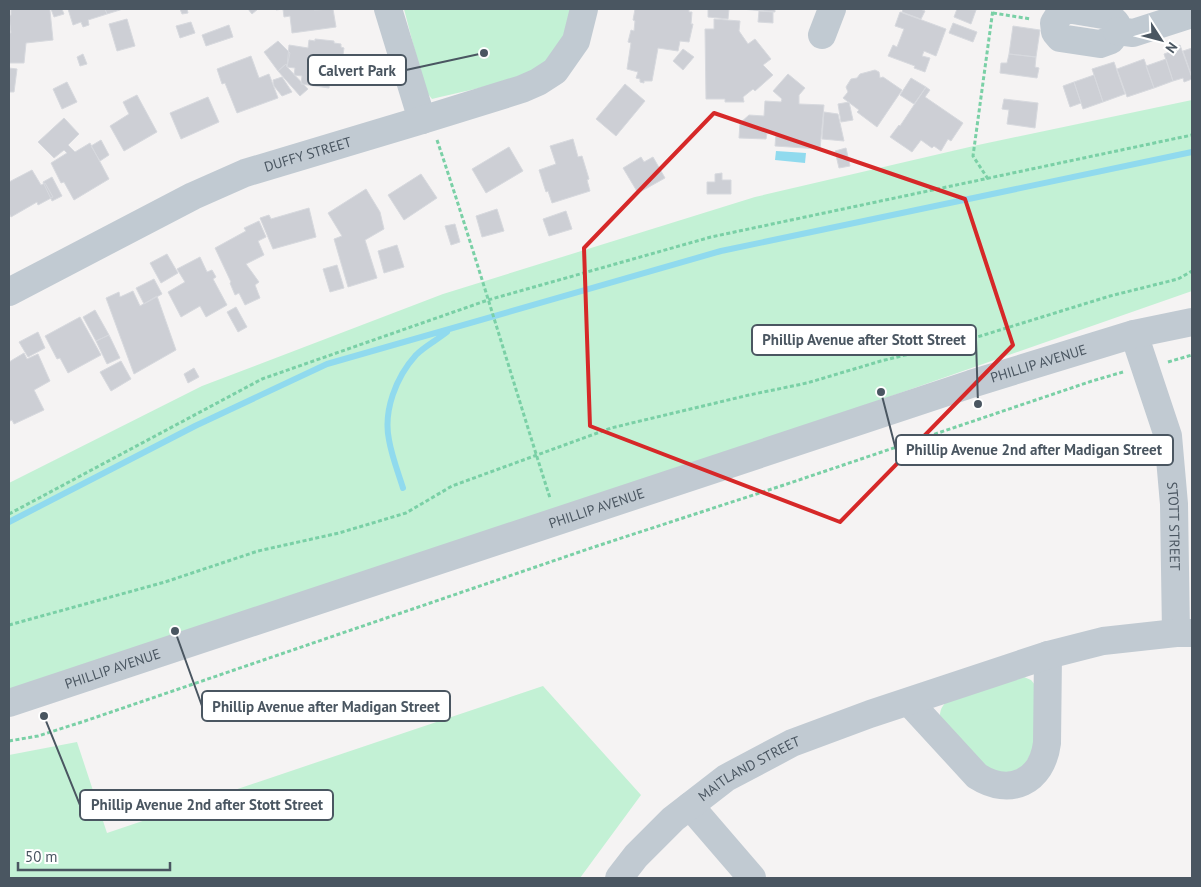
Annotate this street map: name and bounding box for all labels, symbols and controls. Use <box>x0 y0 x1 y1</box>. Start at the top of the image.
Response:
north arrow <box>1136 15 1186 65</box>
text: N <box>1162 39 1182 57</box>
callout: Calvert Park <box>308 55 406 85</box>
text: Calvert Park <box>318 61 396 80</box>
street label: DUFFY STREET <box>262 133 354 176</box>
callout: Phillip Avenue after Stott Street <box>752 325 976 355</box>
text: Phillip Avenue after Stott Street <box>762 330 967 349</box>
street label: PHILLIP AVENUE <box>988 340 1089 387</box>
callout: Phillip Avenue 2nd after Madigan Street <box>896 435 1173 465</box>
text: Phillip Avenue 2nd after Madigan Street <box>906 440 1163 459</box>
street label: STOTT STREET <box>1163 481 1184 571</box>
street label: PHILLIP AVENUE <box>546 484 647 532</box>
street label: PHILLIP AVENUE <box>62 644 163 693</box>
callout: Phillip Avenue after Madigan Street <box>202 691 450 721</box>
text: Phillip Avenue after Madigan Street <box>212 697 440 716</box>
street label: MAITLAND STREET <box>695 732 803 805</box>
callout: Phillip Avenue 2nd after Stott Street <box>80 790 333 820</box>
text: Phillip Avenue 2nd after Stott Street <box>91 795 324 814</box>
scale bar <box>18 840 170 872</box>
text: 50 m <box>25 847 58 866</box>

